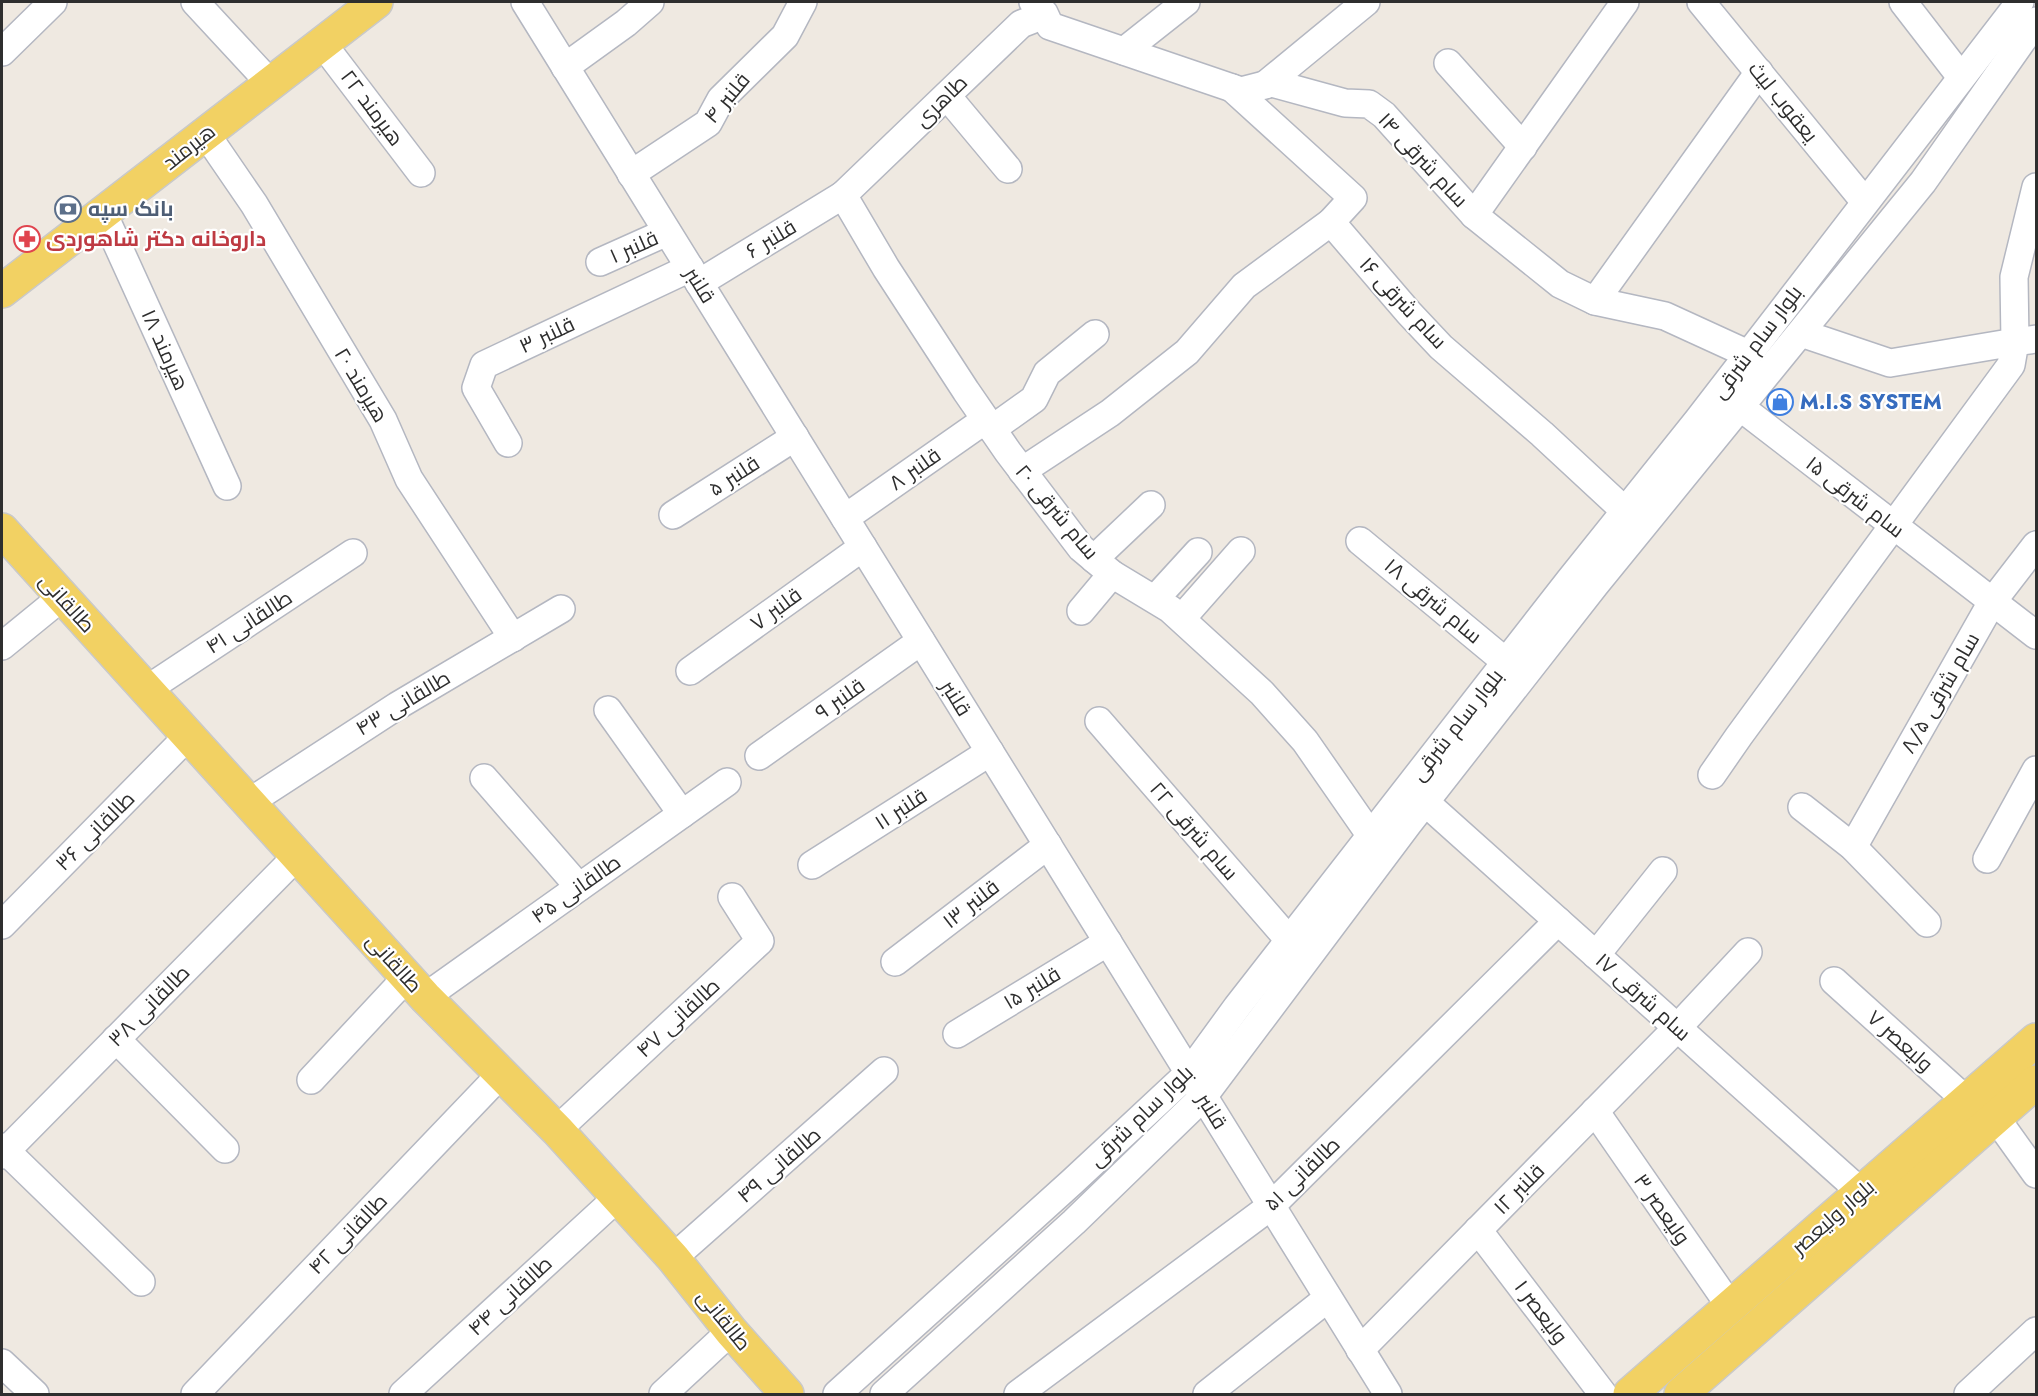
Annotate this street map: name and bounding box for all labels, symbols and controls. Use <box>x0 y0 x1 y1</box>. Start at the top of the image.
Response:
street label: یعقوب لیث <box>1741 55 1825 149</box>
street label: هیرمند ۲۲ <box>333 64 411 152</box>
street label: قلنبر ۴ <box>697 66 757 130</box>
street label: طاهری <box>908 68 974 134</box>
street label: سام شرقی ۱۴ <box>1371 106 1475 214</box>
street label: هیرمند <box>156 117 222 177</box>
bank icon: بانک سپه <box>53 194 83 224</box>
place label: بانک سپه <box>88 194 174 224</box>
street label: قلنبر ۶ <box>740 212 802 266</box>
street label: قلنبر ۱ <box>605 223 663 271</box>
pharmacy icon: داروخانه دکتر شاهوردی <box>12 224 42 254</box>
place label: داروخانه دکتر شاهوردی <box>46 224 266 254</box>
street label: سام شرقی ۱۶ <box>1352 250 1454 356</box>
street label: قلنبر <box>677 260 723 309</box>
street label: بلوار سام شرقی <box>1704 279 1810 405</box>
street label: هیرمند ۱۸ <box>134 305 196 395</box>
street label: قلنبر ۳ <box>514 309 580 361</box>
street label: هیرمند ۲۰ <box>327 342 395 428</box>
shop icon: M.I.S SYSTEM <box>1765 387 1795 417</box>
place label: M.I.S SYSTEM <box>1800 387 1942 417</box>
street label: قلنبر ۸ <box>883 440 947 498</box>
street label: قلنبر ۵ <box>703 448 765 504</box>
street label: سام شرقی ۱۵ <box>1799 449 1911 545</box>
street label: سام شرقی ۲۰ <box>1008 458 1106 566</box>
street label: سام شرقی ۱۸ <box>1378 551 1488 651</box>
street label: طالقانی <box>32 566 102 640</box>
street label: قلنبر ۷ <box>744 580 808 638</box>
street label: طالقانی ۴۱ <box>200 583 298 661</box>
street label: سام شرقی ۸/۵ <box>1893 627 1987 759</box>
street label: طالقانی ۴۳ <box>350 663 456 743</box>
street label: بلوار سام شرقی <box>1404 663 1510 787</box>
street label: قلنبر ۹ <box>809 671 871 727</box>
street label: قلنبر <box>933 673 979 722</box>
street label: سام شرقی ۲۲ <box>1143 775 1245 887</box>
street label: قلنبر ۱۱ <box>869 781 933 837</box>
street label: طالقانی ۳۶ <box>48 784 142 878</box>
street label: طالقانی ۴۵ <box>525 847 627 931</box>
street label: قلنبر ۱۳ <box>936 872 1006 936</box>
street label: طالقانی <box>359 926 429 1000</box>
street label: سام شرقی ۱۷ <box>1589 946 1697 1048</box>
street label: طالقانی ۳۸ <box>101 958 197 1054</box>
street label: قلنبر ۱۵ <box>998 959 1066 1017</box>
street label: طالقانی ۴۷ <box>629 971 727 1065</box>
street label: ولیعصر ۷ <box>1860 1003 1940 1079</box>
street label: بلوار سام شرقی <box>1082 1058 1200 1174</box>
street label: قلنبر <box>1189 1086 1235 1135</box>
street label: طالقانی ۴۹ <box>730 1120 828 1210</box>
street label: طالقانی ۵۱ <box>1257 1130 1347 1218</box>
street label: قلنبر ۱۲ <box>1487 1157 1551 1221</box>
street label: ولیعصر ۳ <box>1627 1167 1697 1251</box>
street label: بلوار ولیعصر <box>1784 1172 1881 1262</box>
street label: طالقانی ۴۲ <box>302 1187 394 1281</box>
street label: طالقانی ۴۴ <box>461 1249 559 1343</box>
street label: ولیعصر ۱ <box>1507 1274 1575 1350</box>
street label: طالقانی <box>690 1283 758 1357</box>

